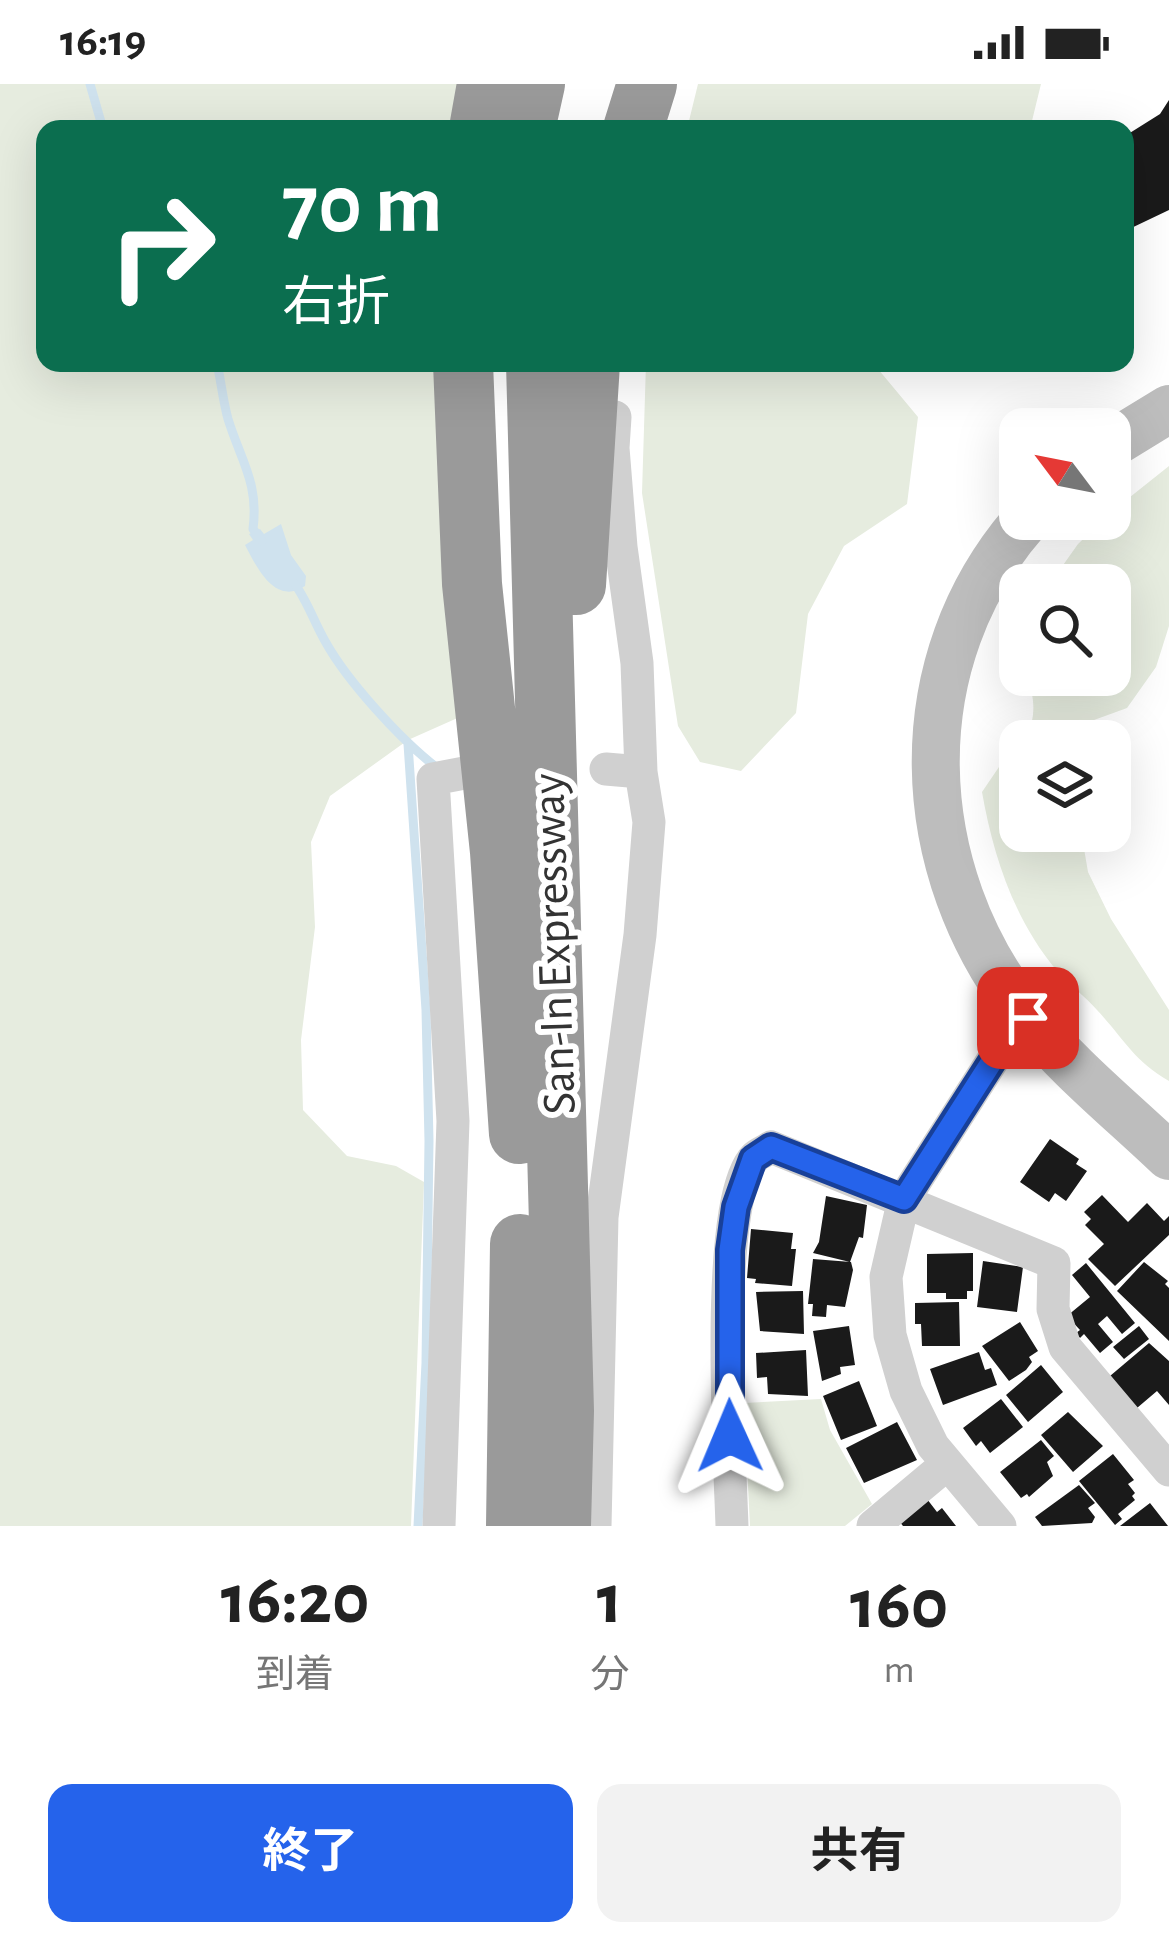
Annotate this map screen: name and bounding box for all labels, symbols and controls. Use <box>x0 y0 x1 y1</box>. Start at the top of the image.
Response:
text: 16:19 <box>60 19 146 64</box>
text: 70 m <box>282 164 443 248</box>
icon: right <box>84 168 240 324</box>
text: 右折 <box>282 277 390 331</box>
north arrow <box>999 408 1131 540</box>
map controls <box>999 408 1131 852</box>
button: search <box>999 564 1131 696</box>
button: layers <box>999 720 1131 852</box>
street label: San-In Expressway <box>525 773 585 1115</box>
pin <box>977 967 1079 1069</box>
icon: arrive <box>995 985 1061 1051</box>
position arrow <box>667 1373 793 1499</box>
text: 16:20 <box>221 1564 369 1636</box>
text: 1 <box>597 1564 623 1636</box>
text: 160 <box>850 1569 948 1641</box>
text: m <box>883 1651 915 1690</box>
text: 到着 <box>256 1656 334 1695</box>
text: 分 <box>590 1656 629 1695</box>
button: 終了 <box>48 1784 573 1922</box>
button: 共有 <box>597 1784 1121 1922</box>

